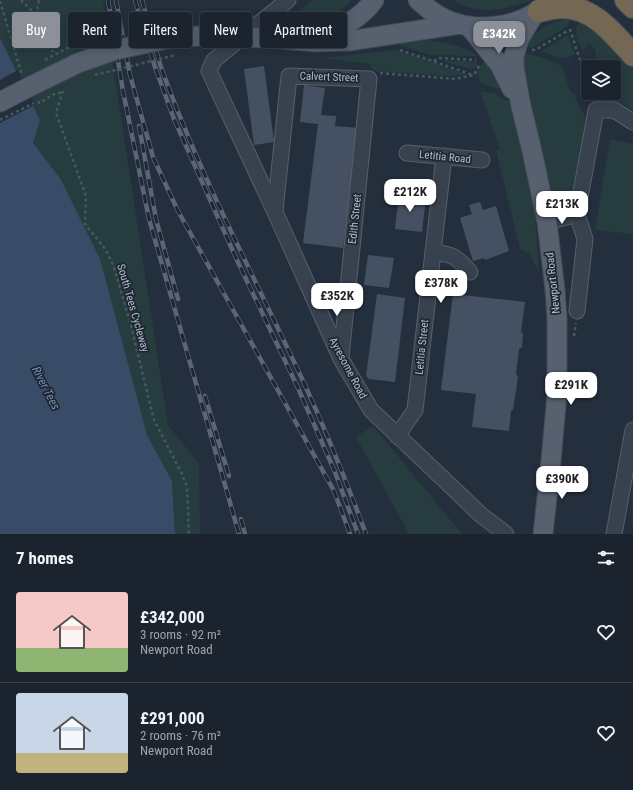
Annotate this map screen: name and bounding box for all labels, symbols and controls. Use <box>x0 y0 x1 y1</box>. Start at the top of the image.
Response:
chip: Buy <box>12 12 60 48</box>
chip: Rent <box>68 12 121 48</box>
chip: Filters <box>129 12 192 48</box>
chip: New <box>200 12 252 48</box>
chip: Apartment <box>260 12 347 48</box>
pin: £342K <box>471 21 527 55</box>
text: £342K <box>482 26 516 41</box>
map controls <box>581 60 621 100</box>
button: layers <box>581 60 621 100</box>
street label: Calvert Street <box>299 69 359 85</box>
street label: Letitia Road <box>419 148 471 166</box>
pin: £212K <box>382 179 438 213</box>
text: £212K <box>393 184 427 199</box>
pin: £213K <box>534 191 590 225</box>
street label: Edith Street <box>346 193 364 245</box>
text: £213K <box>545 196 579 211</box>
street label: Newport Road <box>543 252 563 314</box>
street label: South Tees Cycleway <box>114 263 152 354</box>
pin: £378K <box>413 270 469 304</box>
text: £378K <box>424 275 458 290</box>
pin: £352K <box>309 283 365 317</box>
text: £352K <box>320 288 354 303</box>
street label: Letitia Street <box>413 319 431 375</box>
street label: Ayresome Road <box>326 335 370 401</box>
water label: River Tees <box>29 364 63 412</box>
pin: £291K <box>543 372 599 406</box>
text: £291K <box>554 377 588 392</box>
pin: £390K <box>534 466 590 500</box>
text: £390K <box>545 471 579 486</box>
icon: filters <box>595 547 617 569</box>
text: 7 homes <box>16 548 74 568</box>
text: £342,000 <box>140 607 205 627</box>
icon: home <box>48 608 96 656</box>
icon: heart <box>595 621 617 643</box>
text: 3 rooms · 92 m² <box>140 627 221 642</box>
text: Newport Road <box>140 642 213 657</box>
text: £291,000 <box>140 708 205 728</box>
icon: home <box>48 709 96 757</box>
icon: heart <box>595 722 617 744</box>
text: 2 rooms · 76 m² <box>140 728 221 743</box>
text: Newport Road <box>140 743 213 758</box>

